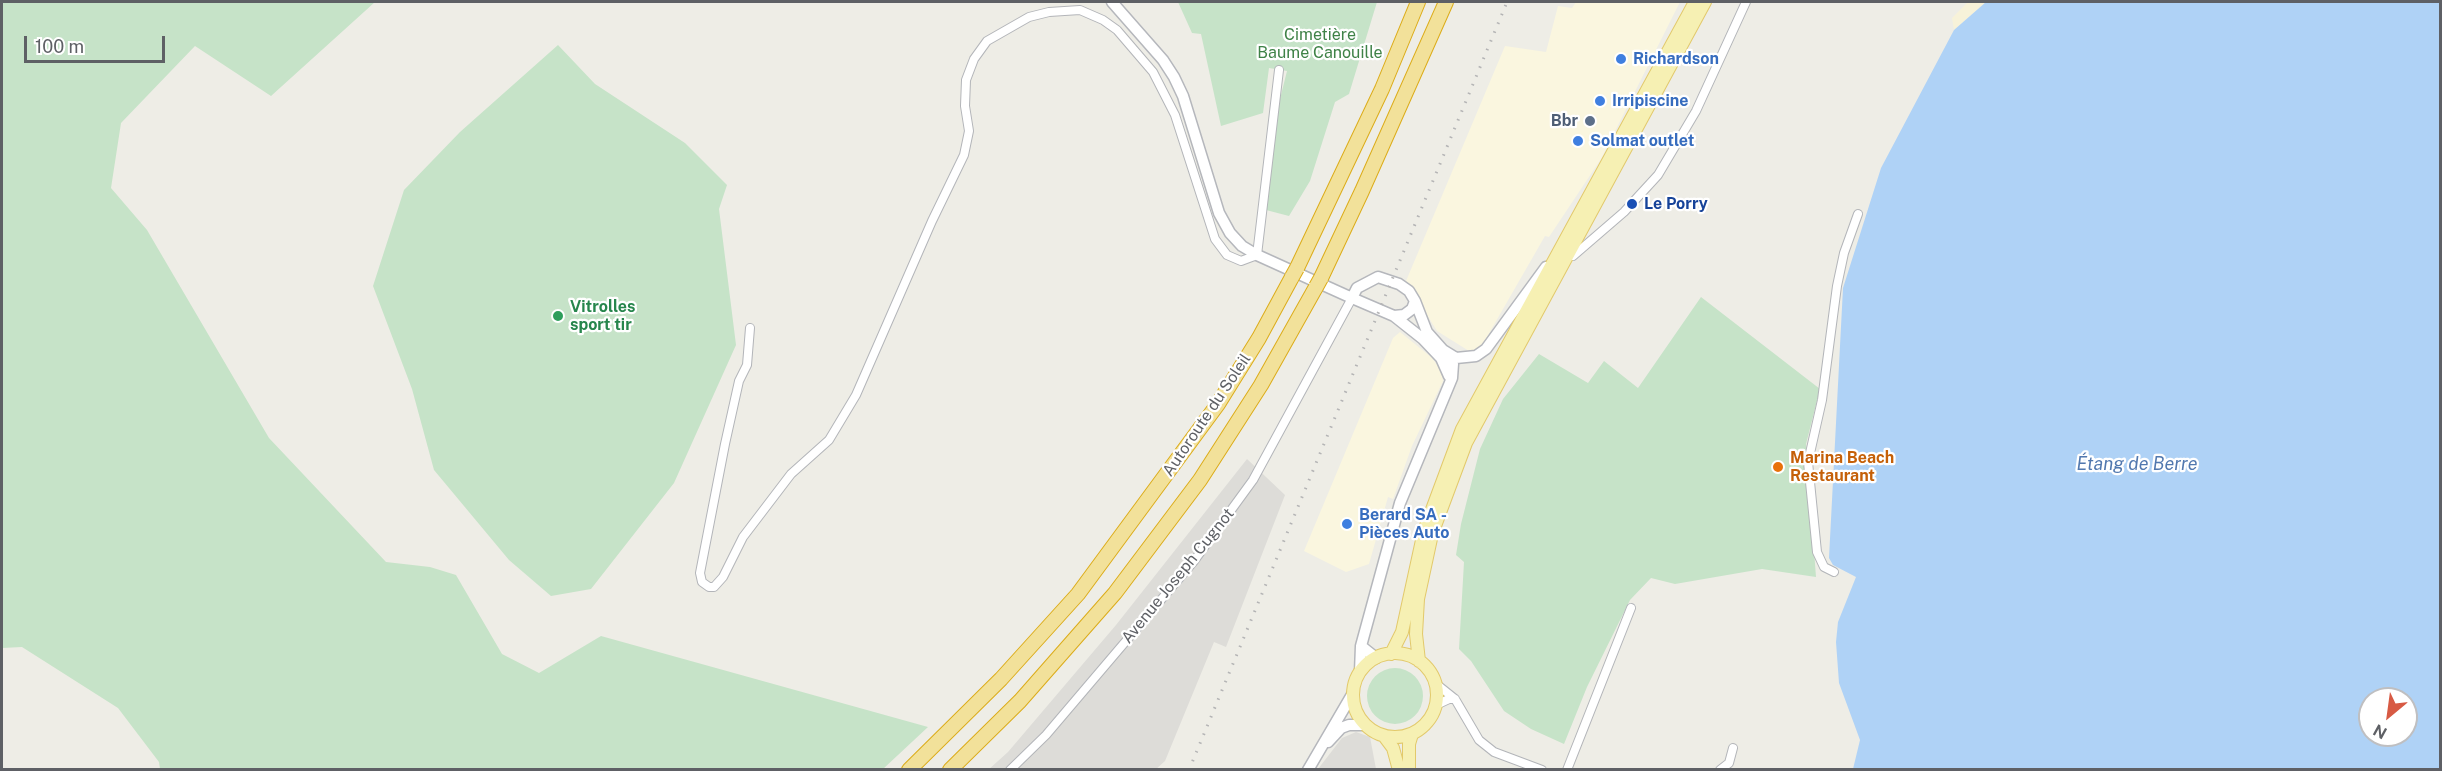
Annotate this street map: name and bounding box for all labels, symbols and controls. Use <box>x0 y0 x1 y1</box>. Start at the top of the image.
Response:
scale bar <box>27 24 168 62</box>
park label: Cimetière Baume Canouille <box>1257 25 1383 63</box>
text: 100 m <box>35 36 84 57</box>
place label: Richardson <box>1633 49 1719 69</box>
marker: Richardson <box>1614 52 1628 66</box>
place label: Irripiscine <box>1612 91 1689 111</box>
marker: Irripiscine <box>1593 94 1607 108</box>
place label: Bbr <box>1551 111 1578 131</box>
marker: Bbr <box>1583 114 1597 128</box>
place label: Solmat outlet <box>1590 131 1694 151</box>
marker: Solmat outlet <box>1571 134 1585 148</box>
place label: Le Porry <box>1644 194 1708 214</box>
marker: Le Porry <box>1625 197 1639 211</box>
place label: Vitrolles sport tir <box>570 297 635 335</box>
marker: Vitrolles sport tir <box>551 309 565 323</box>
street label: Autoroute du Soleil <box>1159 350 1255 480</box>
place label: Marina Beach Restaurant <box>1790 448 1894 486</box>
water label: Étang de Berre <box>2077 453 2197 475</box>
marker: Marina Beach Restaurant <box>1771 460 1785 474</box>
street label: Avenue Joseph Cugnot <box>1118 505 1238 647</box>
place label: Berard SA - Pièces Auto <box>1359 505 1449 543</box>
marker: Berard SA - Pièces Auto <box>1340 517 1354 531</box>
north arrow <box>2358 687 2418 747</box>
text: N <box>2370 720 2390 743</box>

